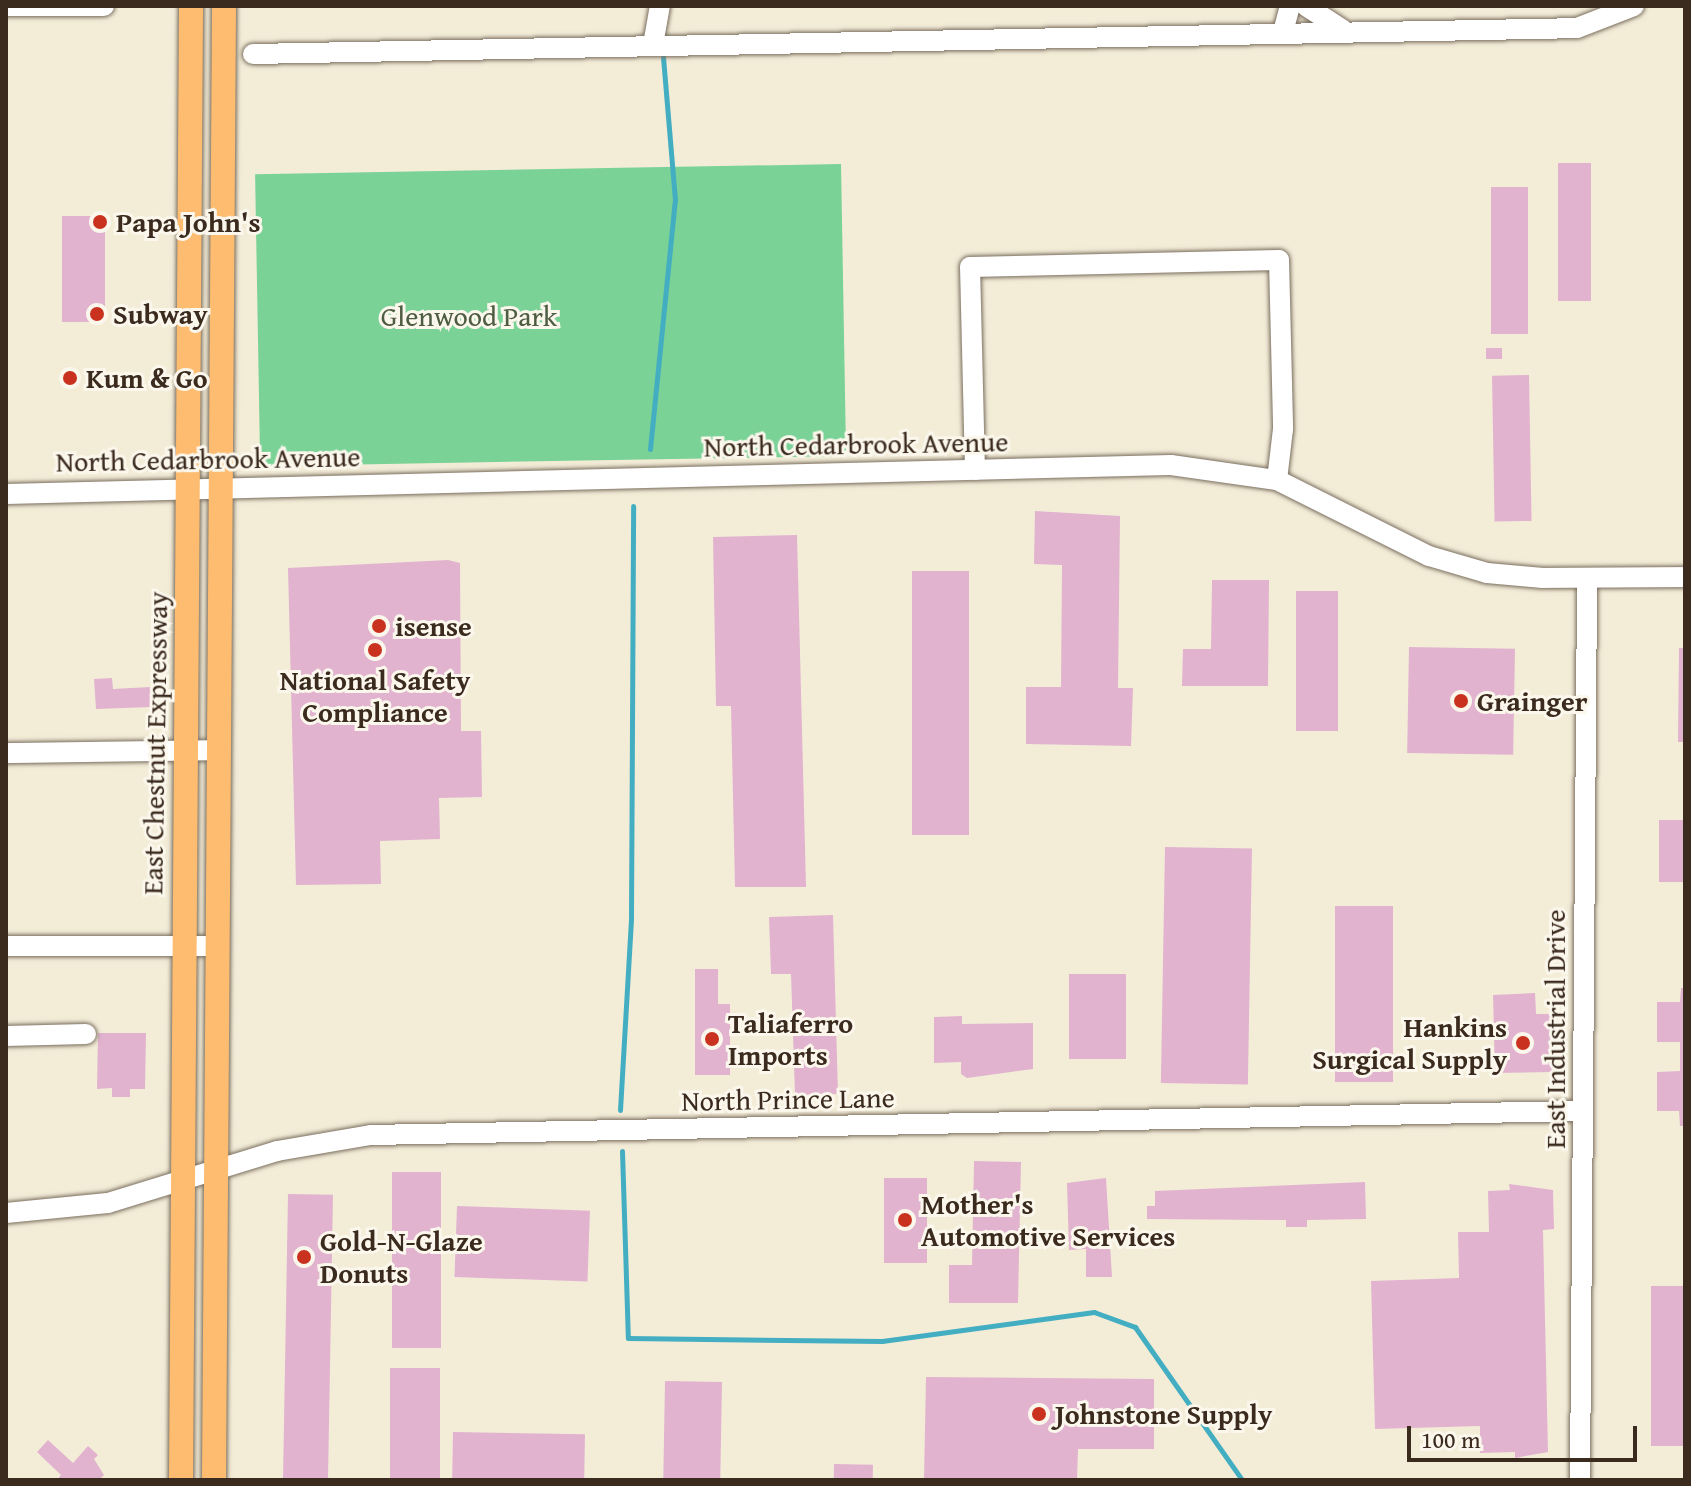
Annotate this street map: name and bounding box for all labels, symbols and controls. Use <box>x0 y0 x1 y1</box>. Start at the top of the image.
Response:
place label: Papa John's <box>116 205 261 239</box>
marker: Papa John's <box>91 213 109 231</box>
place label: Subway <box>113 297 208 331</box>
park label: Glenwood Park <box>381 299 557 333</box>
marker: Subway <box>88 305 106 323</box>
place label: Kum & Go <box>86 361 208 395</box>
marker: Kum & Go <box>61 369 79 387</box>
street label: North Cedarbrook Avenue <box>703 425 1009 463</box>
street label: North Cedarbrook Avenue <box>55 440 361 478</box>
street label: East Chestnut Expressway <box>136 591 174 895</box>
place label: isense <box>395 609 472 643</box>
marker: isense <box>370 617 388 635</box>
marker: National Safety Compliance <box>366 641 384 659</box>
place label: National Safety Compliance <box>280 663 470 729</box>
place label: Grainger <box>1477 684 1588 718</box>
marker: Grainger <box>1452 692 1470 710</box>
street label: East Industrial Drive <box>1538 909 1572 1149</box>
place label: Taliaferro Imports <box>728 1006 853 1072</box>
place label: Hankins Surgical Supply <box>1312 1010 1507 1076</box>
marker: Taliaferro Imports <box>703 1030 721 1048</box>
marker: Hankins Surgical Supply <box>1514 1034 1532 1052</box>
street label: North Prince Lane <box>681 1080 895 1118</box>
place label: Mother's Automotive Services <box>921 1187 1175 1253</box>
marker: Mother's Automotive Services <box>896 1211 914 1229</box>
place label: Gold-N-Glaze Donuts <box>320 1224 483 1290</box>
marker: Gold-N-Glaze Donuts <box>295 1248 313 1266</box>
place label: Johnstone Supply <box>1055 1397 1272 1431</box>
marker: Johnstone Supply <box>1030 1405 1048 1423</box>
scale bar <box>1411 1410 1641 1460</box>
text: 100 m <box>1421 1422 1481 1457</box>

